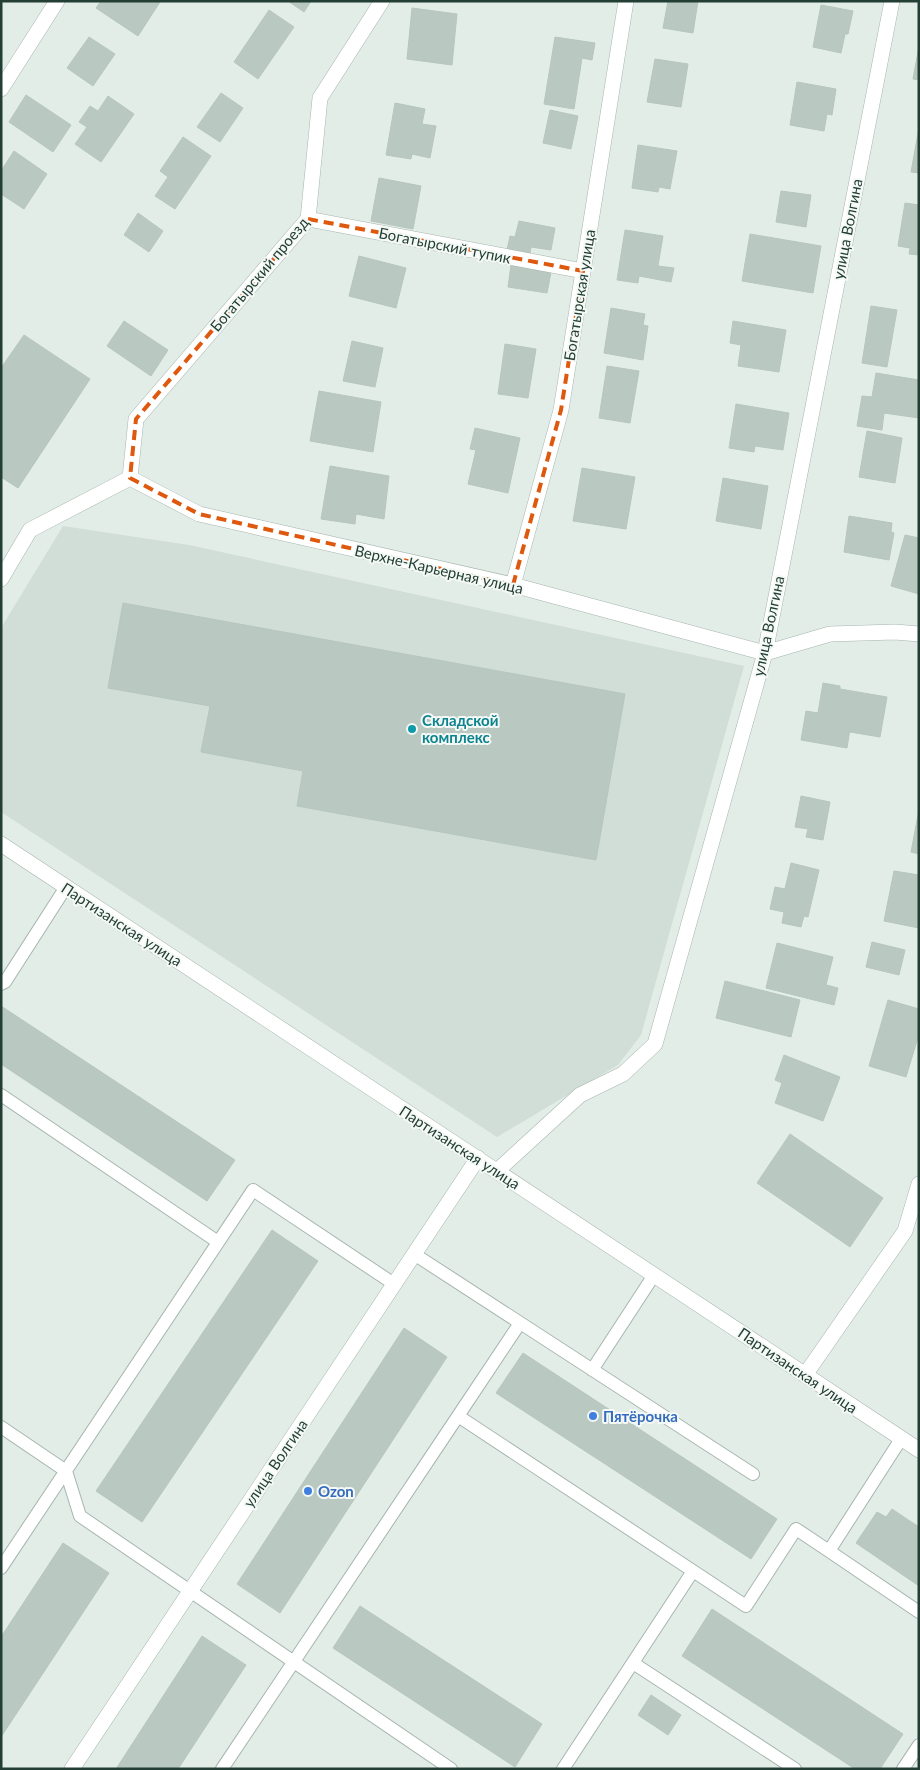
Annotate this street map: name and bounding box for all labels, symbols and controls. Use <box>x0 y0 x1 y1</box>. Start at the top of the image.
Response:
street label: улица Волгина <box>828 177 866 281</box>
street label: Богатырский проезд <box>206 213 312 335</box>
street label: Богатырский тупик <box>377 223 513 267</box>
street label: Богатырская улица <box>560 228 598 362</box>
street label: Верхне-Карьерная улица <box>353 541 525 597</box>
street label: улица Волгина <box>749 574 787 678</box>
place label: Складской комплекс <box>422 711 498 746</box>
marker: Складской комплекс <box>406 723 418 735</box>
street label: Партизанская улица <box>58 878 186 970</box>
street label: Партизанская улица <box>396 1101 524 1193</box>
street label: Партизанская улица <box>735 1323 861 1417</box>
place label: Пятёрочка <box>603 1407 678 1425</box>
marker: Пятёрочка <box>587 1410 599 1422</box>
street label: улица Волгина <box>239 1416 311 1510</box>
place label: Ozon <box>318 1482 354 1500</box>
marker: Ozon <box>302 1485 314 1497</box>

